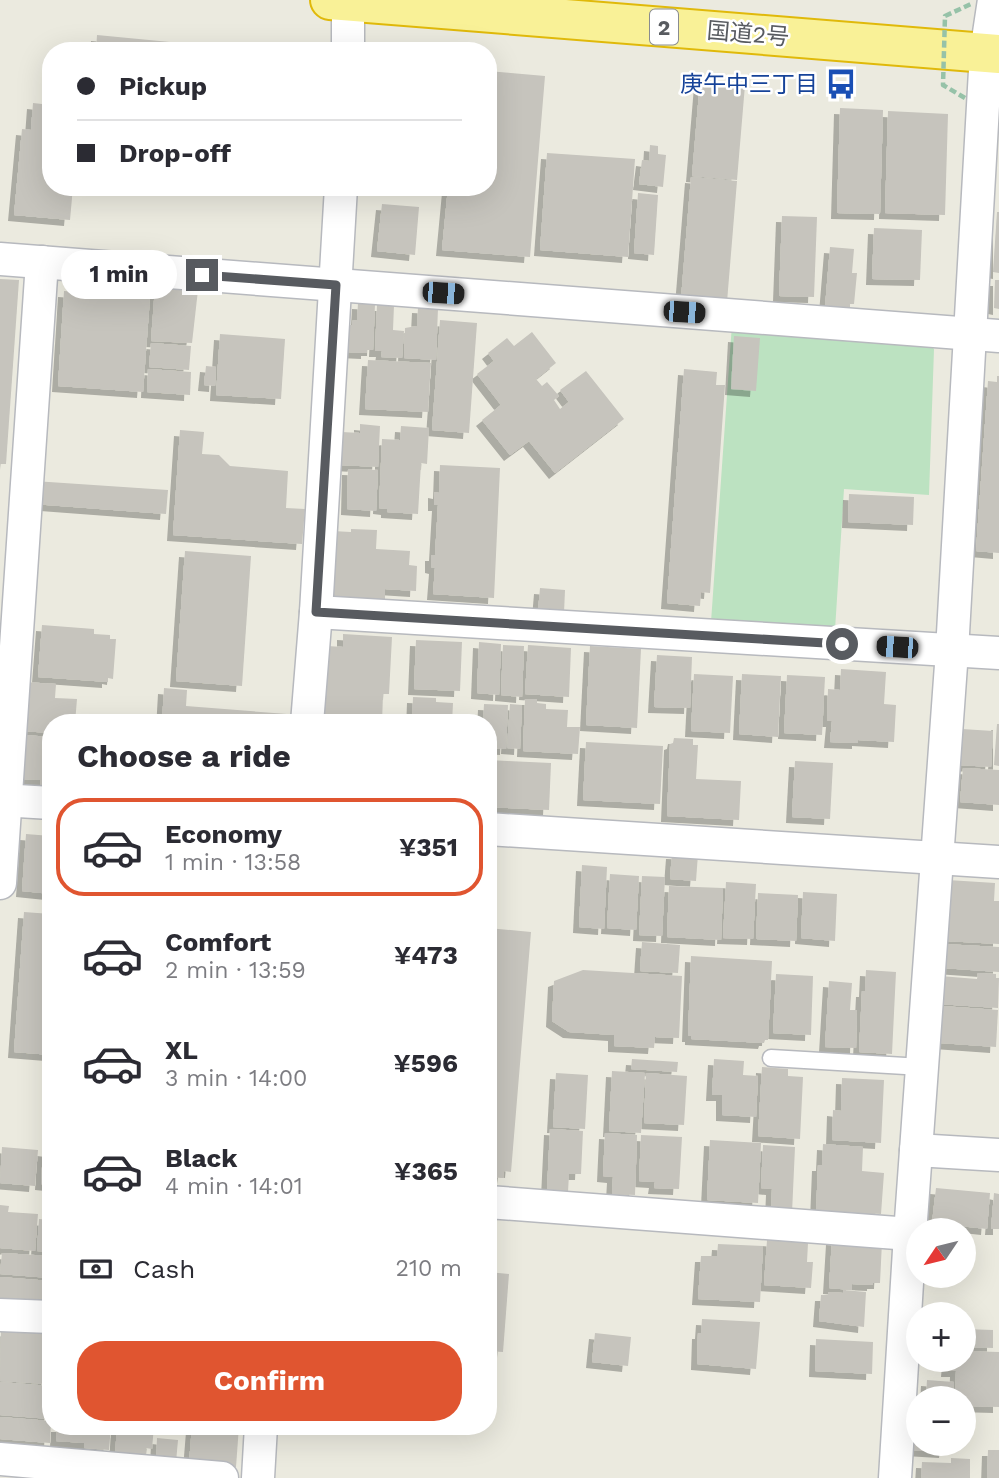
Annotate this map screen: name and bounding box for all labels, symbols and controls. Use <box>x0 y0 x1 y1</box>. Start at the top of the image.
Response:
road number: 2 <box>650 10 678 44</box>
street label: 国道2号 <box>706 17 790 51</box>
bus stop icon: 庚午中三丁目 <box>824 67 858 101</box>
text: Pickup <box>119 71 207 101</box>
place label: 庚午中三丁目 <box>680 71 818 98</box>
text: Drop-off <box>119 138 231 168</box>
callout: 1 min <box>62 250 178 300</box>
route end <box>186 259 218 291</box>
text: 1 min <box>89 261 149 288</box>
car <box>422 281 465 305</box>
car <box>663 300 706 324</box>
route start <box>826 628 858 660</box>
car <box>876 635 919 659</box>
text: Choose a ride <box>77 737 291 775</box>
icon: car <box>81 816 144 879</box>
text: Economy <box>165 819 282 849</box>
text: ¥351 <box>399 832 458 862</box>
text: 1 min · 13:58 <box>165 849 301 876</box>
icon: car <box>81 924 144 987</box>
text: Comfort <box>165 927 271 957</box>
text: ¥473 <box>394 940 458 970</box>
text: 2 min · 13:59 <box>165 957 306 984</box>
icon: car <box>81 1032 144 1095</box>
text: XL <box>165 1035 198 1065</box>
text: ¥596 <box>393 1048 458 1078</box>
text: 3 min · 14:00 <box>165 1065 307 1092</box>
icon: car <box>81 1140 144 1203</box>
text: Black <box>165 1143 237 1173</box>
text: ¥365 <box>394 1156 458 1186</box>
text: 4 min · 14:01 <box>165 1173 303 1200</box>
north arrow <box>906 1218 976 1288</box>
map controls <box>906 1218 976 1456</box>
icon: cash <box>77 1250 115 1288</box>
text: Cash <box>133 1254 195 1284</box>
text: 210 m <box>396 1255 462 1282</box>
button: + <box>906 1302 976 1372</box>
button: Confirm <box>77 1341 462 1421</box>
button: − <box>906 1386 976 1456</box>

